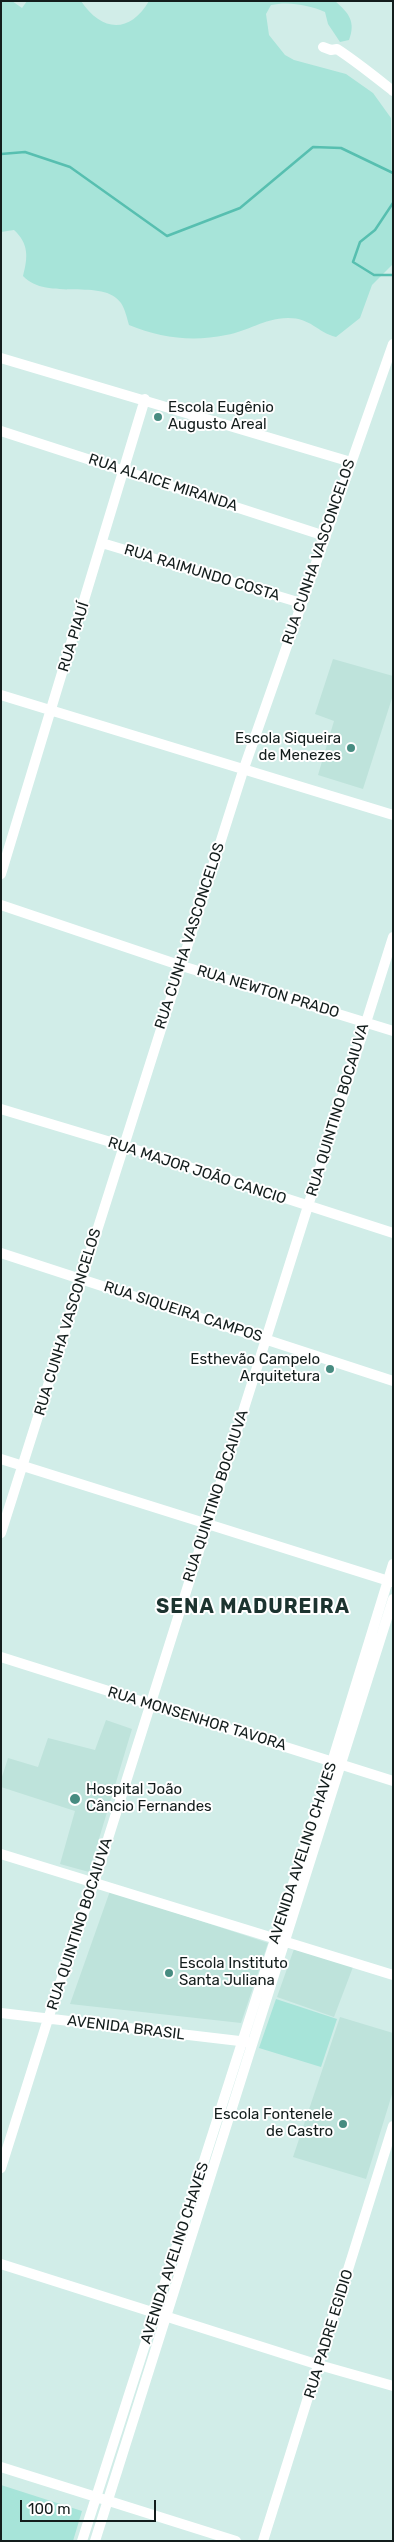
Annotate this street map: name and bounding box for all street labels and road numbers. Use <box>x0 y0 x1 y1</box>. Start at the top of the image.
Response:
street label: RUA ALAICE MIRANDA <box>86 450 240 516</box>
street label: RUA CUNHA VASCONCELOS <box>279 457 359 647</box>
street label: RUA RAIMUNDO COSTA <box>122 541 282 605</box>
street label: RUA PIAUÍ <box>55 600 93 674</box>
street label: RUA CUNHA VASCONCELOS <box>151 841 229 1031</box>
street label: RUA NEWTON PRADO <box>195 962 341 1022</box>
street label: RUA QUINTINO BOCAIUVA <box>303 1021 373 1199</box>
street label: RUA MAJOR JOÃO CANCIO <box>105 1134 289 1208</box>
street label: RUA CUNHA VASCONCELOS <box>31 1226 105 1418</box>
street label: RUA SIQUEIRA CAMPOS <box>101 1278 265 1346</box>
street label: RUA QUINTINO BOCAIUVA <box>180 1408 252 1584</box>
street label: RUA MONSENHOR TAVORA <box>105 1683 289 1755</box>
street label: AVENIDA AVELINO CHAVES <box>265 1760 341 1946</box>
street label: RUA QUINTINO BOCAIUVA <box>44 1836 116 2012</box>
street label: AVENIDA BRASIL <box>66 2012 186 2044</box>
street label: AVENIDA AVELINO CHAVES <box>137 2160 213 2346</box>
street label: RUA PADRE EGIDIO <box>301 2267 357 2401</box>

